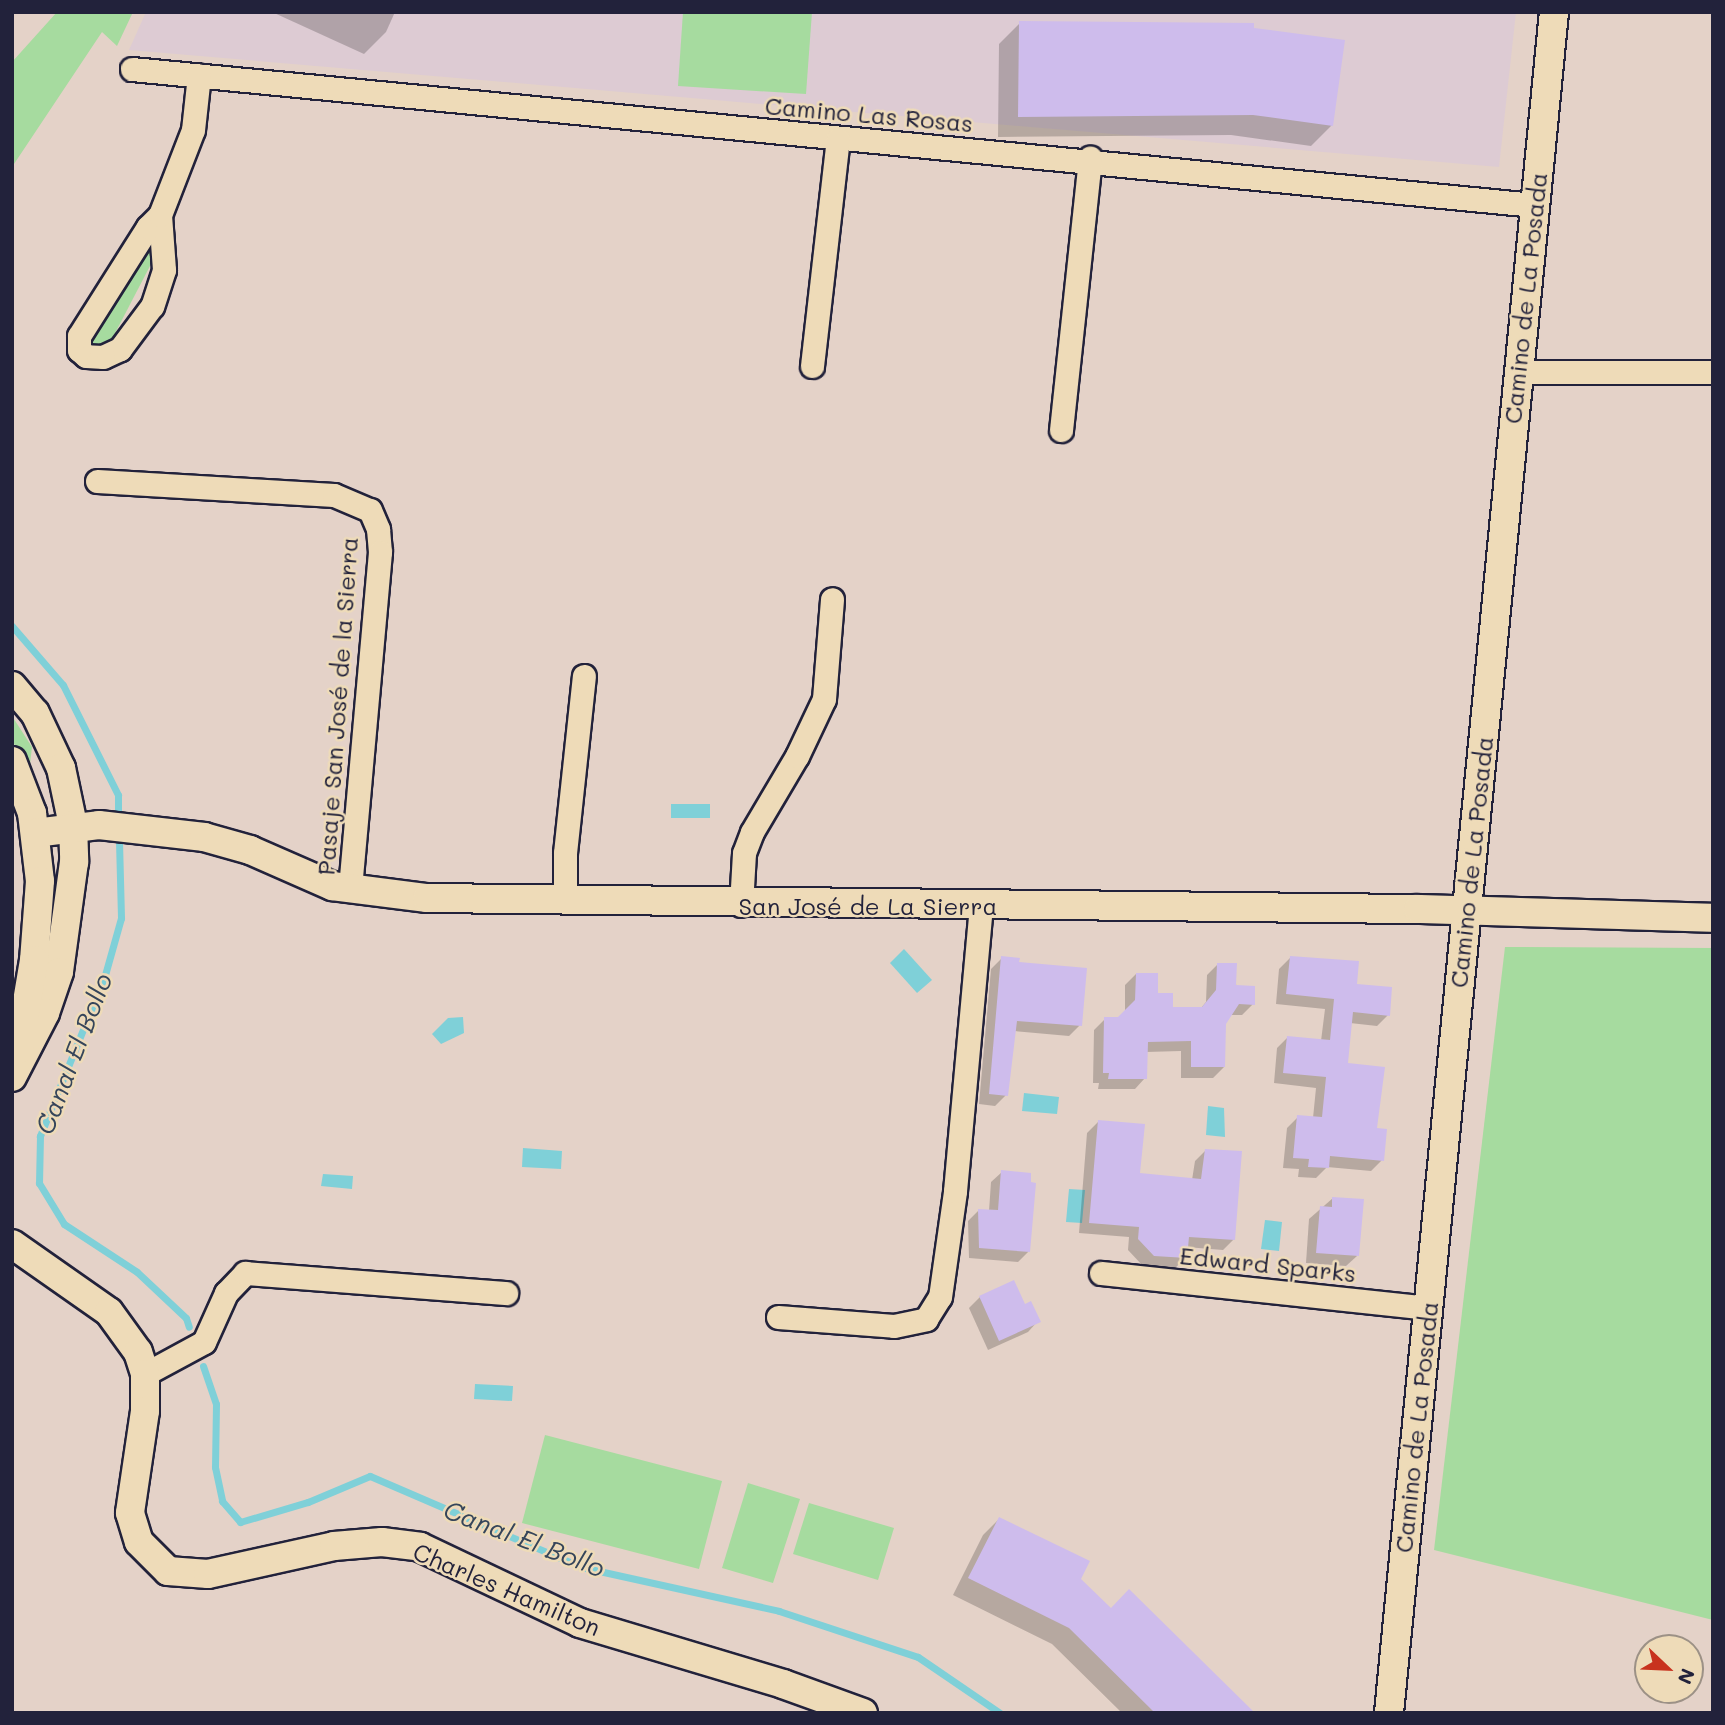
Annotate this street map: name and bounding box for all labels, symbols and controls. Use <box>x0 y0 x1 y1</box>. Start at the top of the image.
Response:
street label: Camino Las Rosas <box>764 91 974 137</box>
street label: Camino de La Posada <box>1497 171 1553 425</box>
street label: Pasaje San José de la Sierra <box>311 536 363 876</box>
street label: Camino de La Posada <box>1443 735 1499 989</box>
street label: San José de La Sierra <box>739 892 997 920</box>
water label: Canal El Bollo <box>29 969 119 1139</box>
street label: Edward Sparks <box>1178 1240 1358 1288</box>
street label: Camino de La Posada <box>1388 1300 1444 1554</box>
water label: Canal El Bollo <box>439 1494 609 1584</box>
street label: Charles Hamilton <box>409 1537 605 1641</box>
north arrow <box>1634 1634 1704 1704</box>
text: N <box>1673 1665 1701 1688</box>

